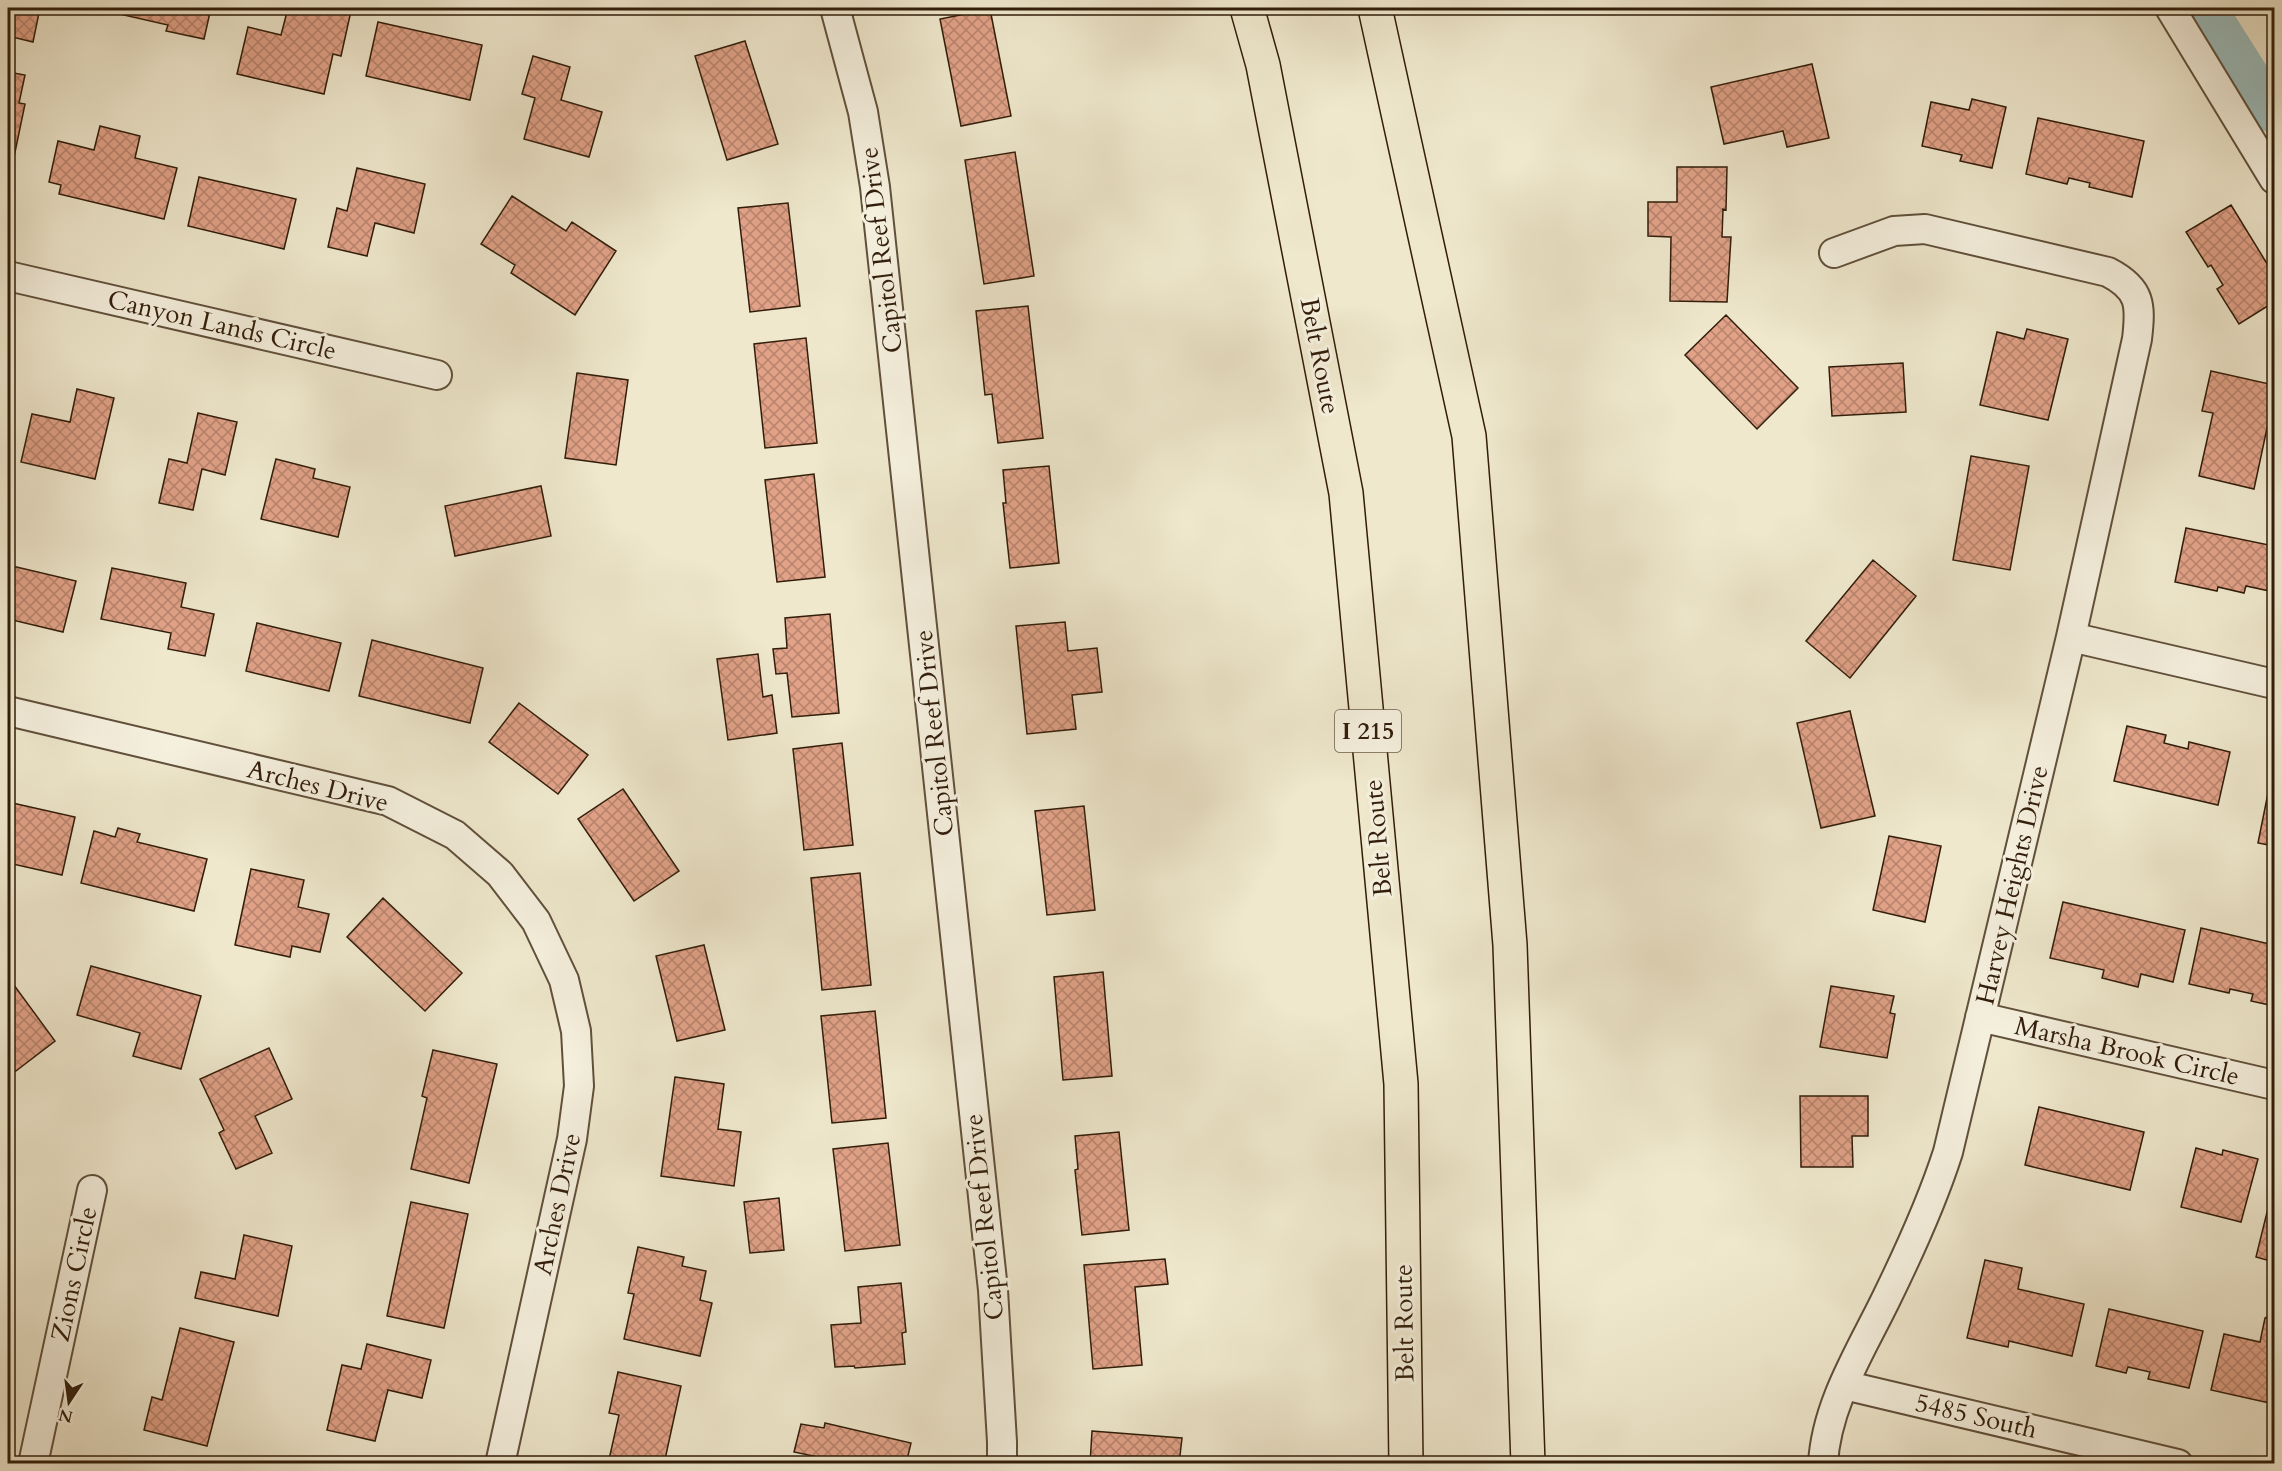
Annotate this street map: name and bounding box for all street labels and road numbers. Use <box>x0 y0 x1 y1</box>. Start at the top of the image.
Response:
street label: Capitol Reef Drive <box>851 145 911 355</box>
street label: Canyon Lands Circle <box>104 282 340 368</box>
street label: Belt Route <box>1292 295 1348 417</box>
street label: Capitol Reef Drive <box>906 628 962 838</box>
road number: I 215 <box>1335 710 1401 752</box>
street label: Arches Drive <box>244 752 392 820</box>
street label: Harvey Heights Drive <box>1967 762 2057 1008</box>
street label: Belt Route <box>1355 778 1401 898</box>
street label: Marsha Brook Circle <box>2011 1008 2243 1094</box>
street label: Capitol Reef Drive <box>956 1112 1012 1322</box>
street label: Arches Drive <box>525 1130 589 1278</box>
street label: Zions Circle <box>43 1203 105 1345</box>
street label: Belt Route <box>1385 1264 1423 1382</box>
street label: 5485 South <box>1912 1385 2040 1447</box>

